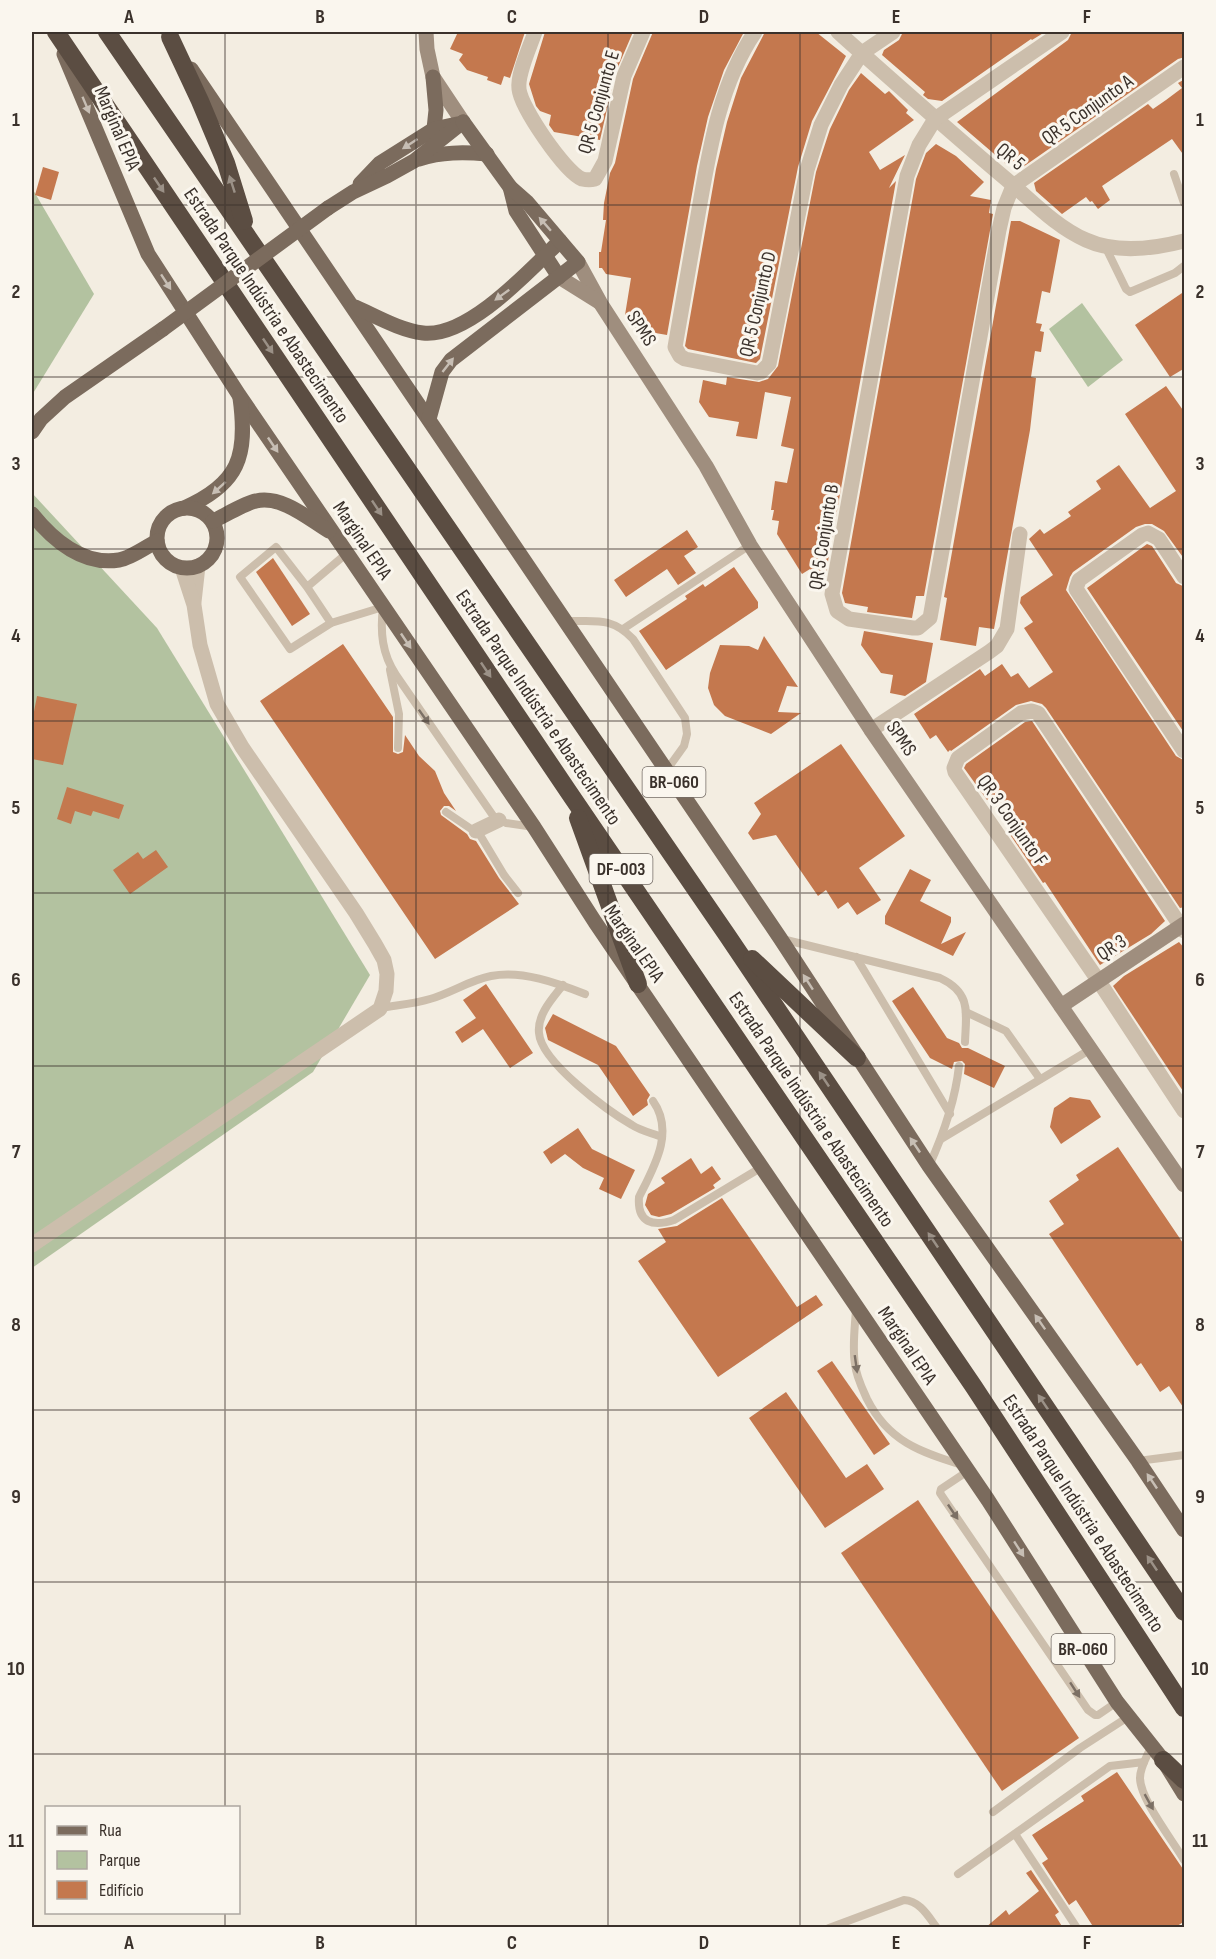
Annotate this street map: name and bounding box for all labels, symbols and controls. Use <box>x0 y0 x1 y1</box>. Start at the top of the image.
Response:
text: A <box>123 5 134 29</box>
text: B <box>315 5 325 29</box>
text: C <box>507 5 517 29</box>
text: D <box>699 5 709 29</box>
text: E <box>892 5 900 29</box>
text: F <box>1083 5 1091 29</box>
street label: QR 5 Conjunto E <box>573 48 625 157</box>
street label: QR 5 Conjunto A <box>1037 69 1138 150</box>
street label: Marginal EPIA <box>89 83 146 174</box>
one-way arrow <box>82 96 91 114</box>
text: 1 <box>12 108 20 132</box>
text: 1 <box>1196 108 1204 132</box>
street label: QR 5 <box>991 138 1030 176</box>
one-way arrow <box>402 139 418 150</box>
one-way arrow <box>227 175 237 193</box>
one-way arrow <box>154 176 165 193</box>
street label: Estrada Parque Indústria e Abastecimento <box>178 183 354 428</box>
one-way arrow <box>539 217 552 232</box>
street label: QR 5 Conjunto D <box>734 249 782 359</box>
one-way arrow <box>160 274 171 290</box>
text: 2 <box>12 280 20 304</box>
text: 2 <box>1196 280 1204 304</box>
one-way arrow <box>495 289 510 301</box>
street label: SPMS <box>621 306 661 351</box>
one-way arrow <box>262 338 274 354</box>
one-way arrow <box>442 357 454 372</box>
one-way arrow <box>267 437 278 453</box>
text: 3 <box>12 452 21 476</box>
text: 3 <box>1196 452 1205 476</box>
one-way arrow <box>212 481 227 494</box>
street label: QR 5 Conjunto B <box>804 482 844 592</box>
street label: Marginal EPIA <box>327 497 397 584</box>
one-way arrow <box>371 500 382 516</box>
street label: Estrada Parque Indústria e Abastecimento <box>450 585 626 830</box>
text: 4 <box>11 624 21 648</box>
text: 4 <box>1195 624 1205 648</box>
one-way arrow <box>400 633 411 649</box>
one-way arrow <box>480 661 492 677</box>
one-way arrow <box>418 708 430 724</box>
street label: SPMS <box>881 716 922 761</box>
road number: BR-060 <box>642 767 706 797</box>
street label: QR 3 Conjunto F <box>972 770 1053 871</box>
text: 5 <box>12 796 21 820</box>
text: 5 <box>1196 796 1205 820</box>
road number: DF-003 <box>590 854 652 884</box>
street label: Marginal EPIA <box>599 900 670 987</box>
street label: QR 3 <box>1092 929 1131 966</box>
text: 6 <box>11 968 21 992</box>
text: 6 <box>1195 968 1205 992</box>
one-way arrow <box>803 974 814 990</box>
street label: Estrada Parque Indústria e Abastecimento <box>723 987 899 1232</box>
one-way arrow <box>818 1071 830 1087</box>
one-way arrow <box>909 1138 921 1154</box>
text: 7 <box>12 1140 21 1164</box>
text: 7 <box>1196 1140 1205 1164</box>
one-way arrow <box>928 1232 939 1248</box>
street label: Marginal EPIA <box>872 1302 942 1389</box>
text: 8 <box>11 1313 21 1337</box>
text: 8 <box>1195 1313 1205 1337</box>
one-way arrow <box>1034 1314 1046 1330</box>
one-way arrow <box>852 1355 861 1374</box>
street label: Estrada Parque Indústria e Abastecimento <box>997 1390 1169 1637</box>
one-way arrow <box>1037 1393 1048 1410</box>
one-way arrow <box>1146 1474 1158 1490</box>
text: 9 <box>11 1485 21 1509</box>
text: 9 <box>1195 1485 1205 1509</box>
one-way arrow <box>947 1503 959 1519</box>
one-way arrow <box>1014 1541 1025 1557</box>
one-way arrow <box>1147 1555 1158 1571</box>
road number: BR-060 <box>1052 1634 1114 1664</box>
text: 10 <box>7 1657 25 1681</box>
text: 10 <box>1191 1657 1209 1681</box>
one-way arrow <box>1069 1682 1080 1698</box>
one-way arrow <box>1144 1793 1154 1810</box>
legend <box>45 1806 240 1914</box>
text: Rua <box>99 1820 122 1841</box>
text: 11 <box>8 1829 24 1853</box>
text: 11 <box>1192 1829 1208 1853</box>
text: Parque <box>99 1850 140 1871</box>
text: Edifício <box>99 1880 144 1901</box>
text: A <box>123 1931 134 1955</box>
text: B <box>315 1931 325 1955</box>
text: C <box>507 1931 517 1955</box>
text: D <box>699 1931 709 1955</box>
text: E <box>892 1931 900 1955</box>
text: F <box>1083 1931 1091 1955</box>

